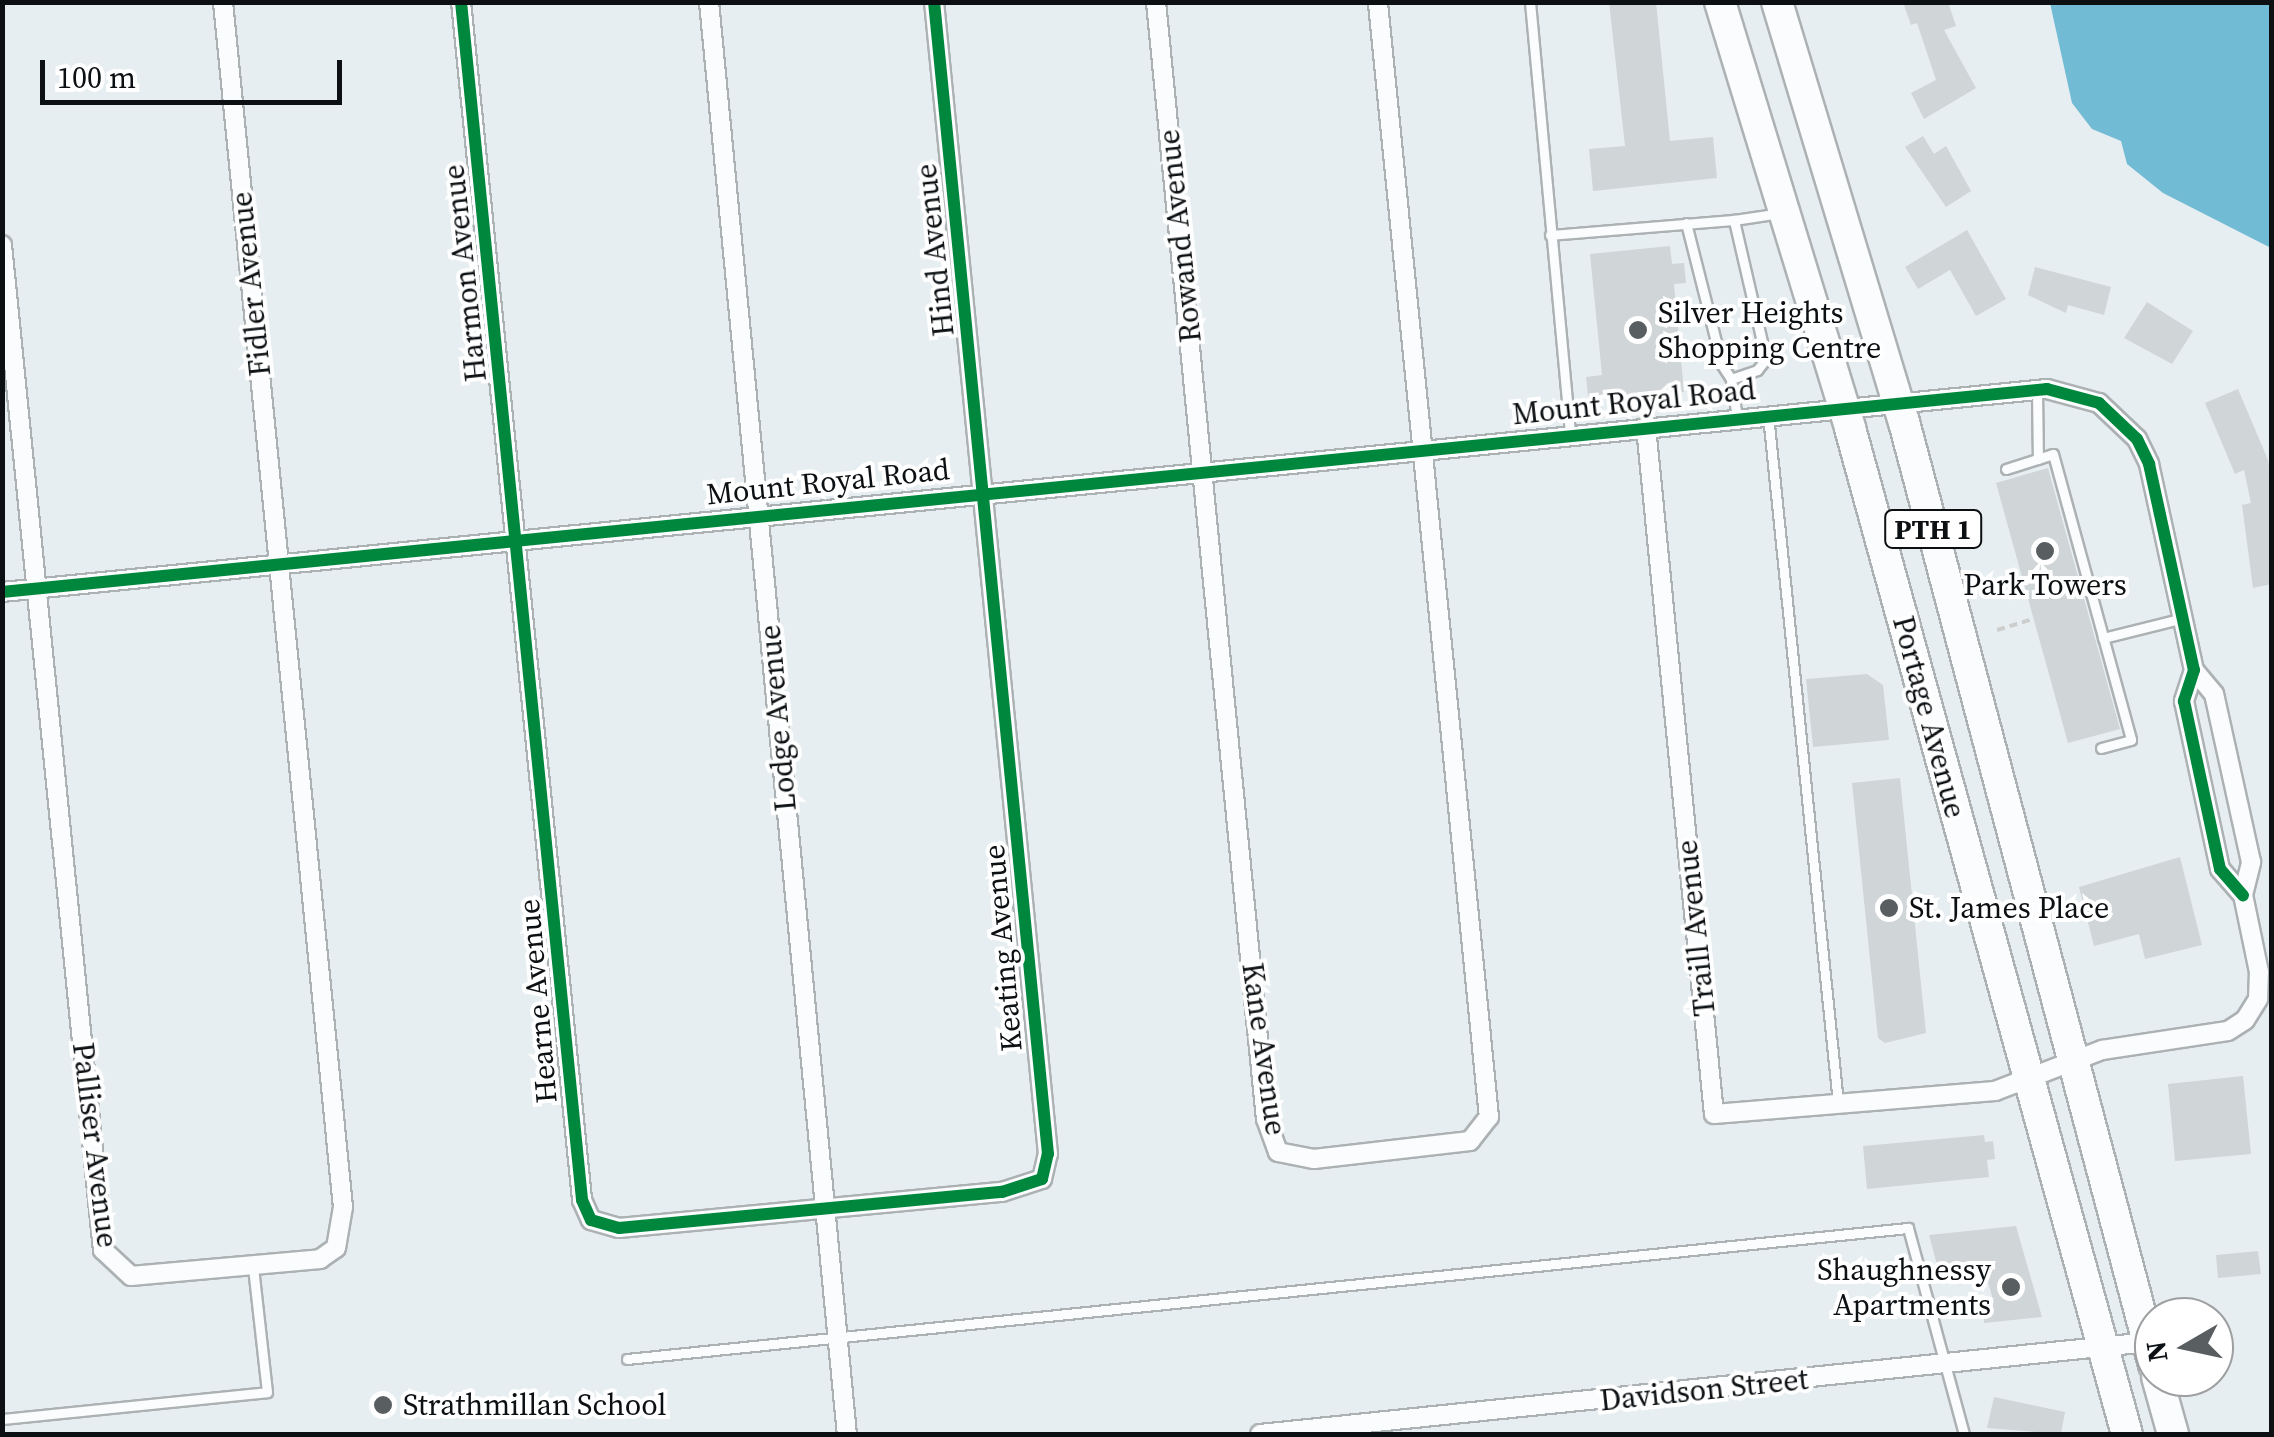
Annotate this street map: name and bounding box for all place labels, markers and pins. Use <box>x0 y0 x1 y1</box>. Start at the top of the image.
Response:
place label: Silver Heights Shopping Centre <box>1658 295 1881 366</box>
marker: Silver Heights Shopping Centre <box>1627 319 1649 341</box>
marker: Park Towers <box>2034 540 2056 562</box>
place label: Park Towers <box>1963 567 2127 603</box>
place label: St. James Place <box>1909 890 2109 926</box>
marker: St. James Place <box>1878 897 1900 919</box>
place label: Shaughnessy Apartments <box>1817 1252 1991 1322</box>
marker: Shaughnessy Apartments <box>2000 1276 2022 1298</box>
place label: Strathmillan School <box>403 1387 666 1423</box>
marker: Strathmillan School <box>372 1394 394 1416</box>

